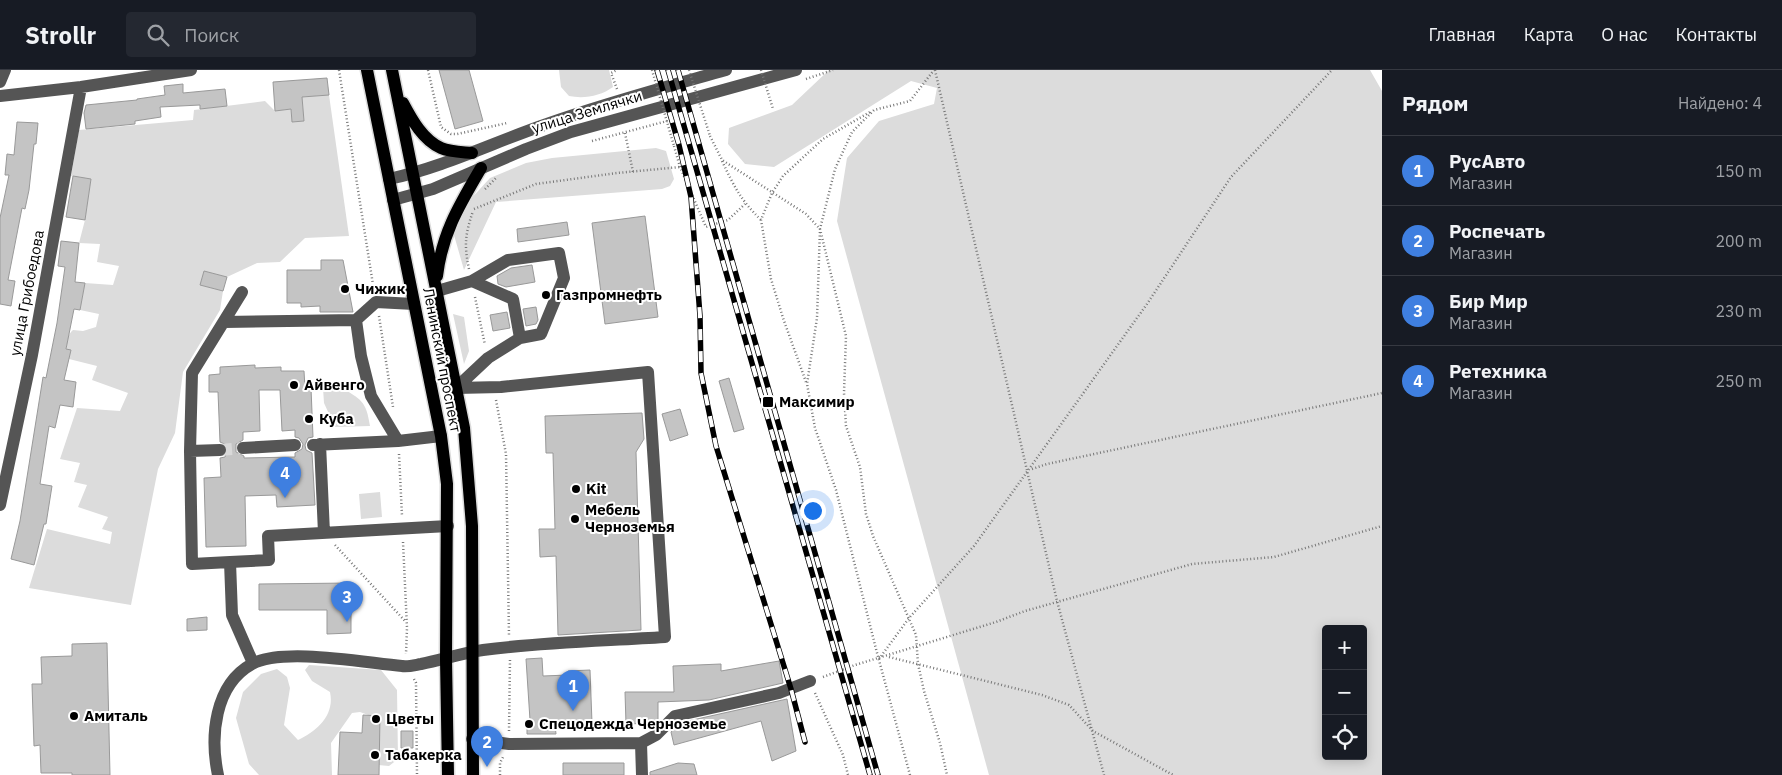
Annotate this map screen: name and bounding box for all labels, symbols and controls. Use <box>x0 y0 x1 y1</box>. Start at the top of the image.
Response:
search box <box>126 12 476 57</box>
text: Strollr <box>25 19 96 51</box>
icon: search <box>144 21 172 49</box>
text: Поиск <box>184 23 239 47</box>
text: Главная <box>1428 23 1496 46</box>
text: Карта <box>1524 23 1573 46</box>
text: О нас <box>1601 23 1648 46</box>
text: Контакты <box>1676 23 1757 46</box>
street label: улица Землячки <box>529 86 644 137</box>
text: Рядом <box>1402 89 1469 117</box>
text: Найдено: 4 <box>1678 93 1762 113</box>
text: РусАвто <box>1449 149 1525 173</box>
text: 1 <box>1413 161 1423 181</box>
text: 150 m <box>1715 161 1762 181</box>
text: Магазин <box>1449 173 1513 193</box>
text: Роспечать <box>1449 219 1545 243</box>
street label: улица Грибоедова <box>5 228 48 358</box>
text: 2 <box>1413 231 1423 251</box>
text: 200 m <box>1715 231 1762 251</box>
text: Магазин <box>1449 243 1513 263</box>
place label: Чижик <box>355 279 406 298</box>
marker: Чижик <box>339 283 351 295</box>
place label: Газпромнефть <box>556 285 663 304</box>
street label: Ленинский проспект <box>419 286 466 434</box>
marker: Газпромнефть <box>540 289 552 301</box>
text: Бир Мир <box>1449 289 1528 313</box>
text: 3 <box>1413 301 1423 321</box>
text: 230 m <box>1715 301 1762 321</box>
text: Магазин <box>1449 313 1513 333</box>
text: Ретехника <box>1449 359 1547 383</box>
text: 4 <box>1413 371 1423 391</box>
text: 250 m <box>1715 371 1762 391</box>
place label: Айвенго <box>304 375 365 394</box>
marker: Айвенго <box>288 379 300 391</box>
text: Магазин <box>1449 383 1513 403</box>
place label: Максимир <box>779 392 855 411</box>
marker: Максимир <box>761 395 775 409</box>
place label: Куба <box>319 409 354 428</box>
marker: Куба <box>303 413 315 425</box>
pin: 4 <box>269 457 301 498</box>
place label: Kit <box>586 479 607 498</box>
marker: Kit <box>570 483 582 495</box>
your location <box>800 498 826 524</box>
place label: Мебель Черноземья <box>585 500 675 536</box>
marker: Мебель Черноземья <box>569 513 581 525</box>
pin: 3 <box>331 581 363 622</box>
map controls <box>1322 625 1367 760</box>
button: + <box>1322 625 1367 670</box>
pin: 1 <box>557 670 589 711</box>
button: − <box>1322 670 1367 715</box>
place label: Амиталь <box>84 706 148 725</box>
place label: Цветы <box>386 709 434 728</box>
marker: Амиталь <box>68 710 80 722</box>
marker: Цветы <box>370 713 382 725</box>
place label: Спецодежда Черноземье <box>539 714 726 733</box>
button: locate <box>1322 715 1367 760</box>
marker: Спецодежда Черноземье <box>523 718 535 730</box>
pin: 2 <box>471 726 503 767</box>
place label: Табакерка <box>385 745 462 764</box>
marker: Табакерка <box>369 749 381 761</box>

